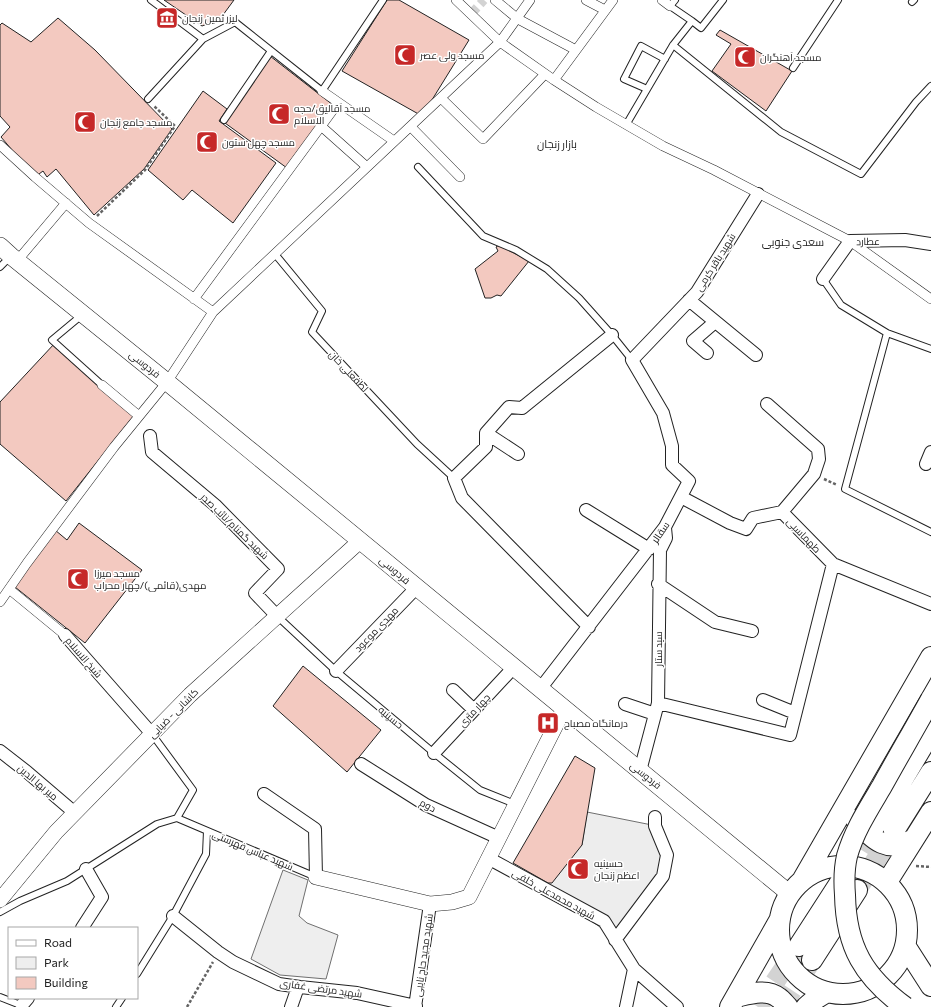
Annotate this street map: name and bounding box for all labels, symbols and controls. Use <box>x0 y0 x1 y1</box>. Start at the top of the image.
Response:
museum icon: لیزر ثمین زنجان <box>154 5 180 31</box>
place label: لیزر ثمین زنجان <box>182 12 237 25</box>
mosque icon: مسجد ولی عصر <box>392 42 418 68</box>
mosque icon: مسجد آهنگران <box>732 44 758 70</box>
place label: مسجد ولی عصر <box>419 49 484 62</box>
place label: مسجد آهنگران <box>760 51 821 64</box>
mosque icon: مسجد آقالیق/حجه الاسلام <box>266 101 292 127</box>
place label: مسجد آقالیق/حجه الاسلام <box>294 102 370 128</box>
mosque icon: مسجد جامع زنجان <box>72 109 98 135</box>
place label: مسجد جامع زنجان <box>100 116 172 129</box>
mosque icon: مسجد چهل ستون <box>194 129 220 155</box>
place label: مسجد چهل ستون <box>222 136 295 149</box>
district label: بازار زنجان <box>537 137 577 151</box>
street label: شهید باقر کرمی <box>692 231 738 294</box>
district label: سعدی جنوبی <box>762 235 824 249</box>
street label: عطارد <box>856 235 880 247</box>
street label: فردوسی <box>126 348 163 381</box>
street label: لطفعلی خان <box>326 348 371 395</box>
street label: شهید گمنام/نائب صدر <box>196 490 271 563</box>
street label: طهماسبی <box>784 515 824 556</box>
street label: سقالر <box>648 519 672 546</box>
street label: فردوسی <box>377 554 413 587</box>
mosque icon: مسجد میرزا مهدی(قائمی)/چهار محراب <box>65 566 91 592</box>
place label: مسجد میرزا مهدی(قائمی)/چهار محراب <box>94 567 206 592</box>
street label: مهدی موعود <box>352 604 401 655</box>
street label: سید ستار <box>652 631 664 668</box>
street label: شیخ الاسلام <box>62 634 105 681</box>
street label: کاشانی - ضیایی <box>146 686 201 741</box>
street label: چهار متری <box>456 691 493 730</box>
street label: حسینیه <box>376 703 406 731</box>
hospital icon: درمانگاه مصباح <box>535 710 561 736</box>
place label: درمانگاه مصباح <box>564 717 628 730</box>
street label: فردوسی <box>627 759 664 792</box>
street label: میر بها الدین <box>15 762 61 803</box>
street label: دوم <box>417 796 438 816</box>
street label: شهید عباس فهرستی <box>210 828 295 873</box>
mosque icon: حسینیه اعظم زنجان <box>565 856 591 882</box>
place label: حسینیه اعظم زنجان <box>594 857 640 883</box>
street label: شهید محمدعلی خلفی <box>510 866 598 923</box>
street label: شهید مجید حاج نایبی <box>411 913 436 998</box>
legend <box>8 927 138 999</box>
text: Road <box>44 935 72 949</box>
text: Park <box>44 955 70 969</box>
text: Building <box>44 975 88 989</box>
street label: شهید مرتضی غفاری <box>279 976 363 1001</box>

